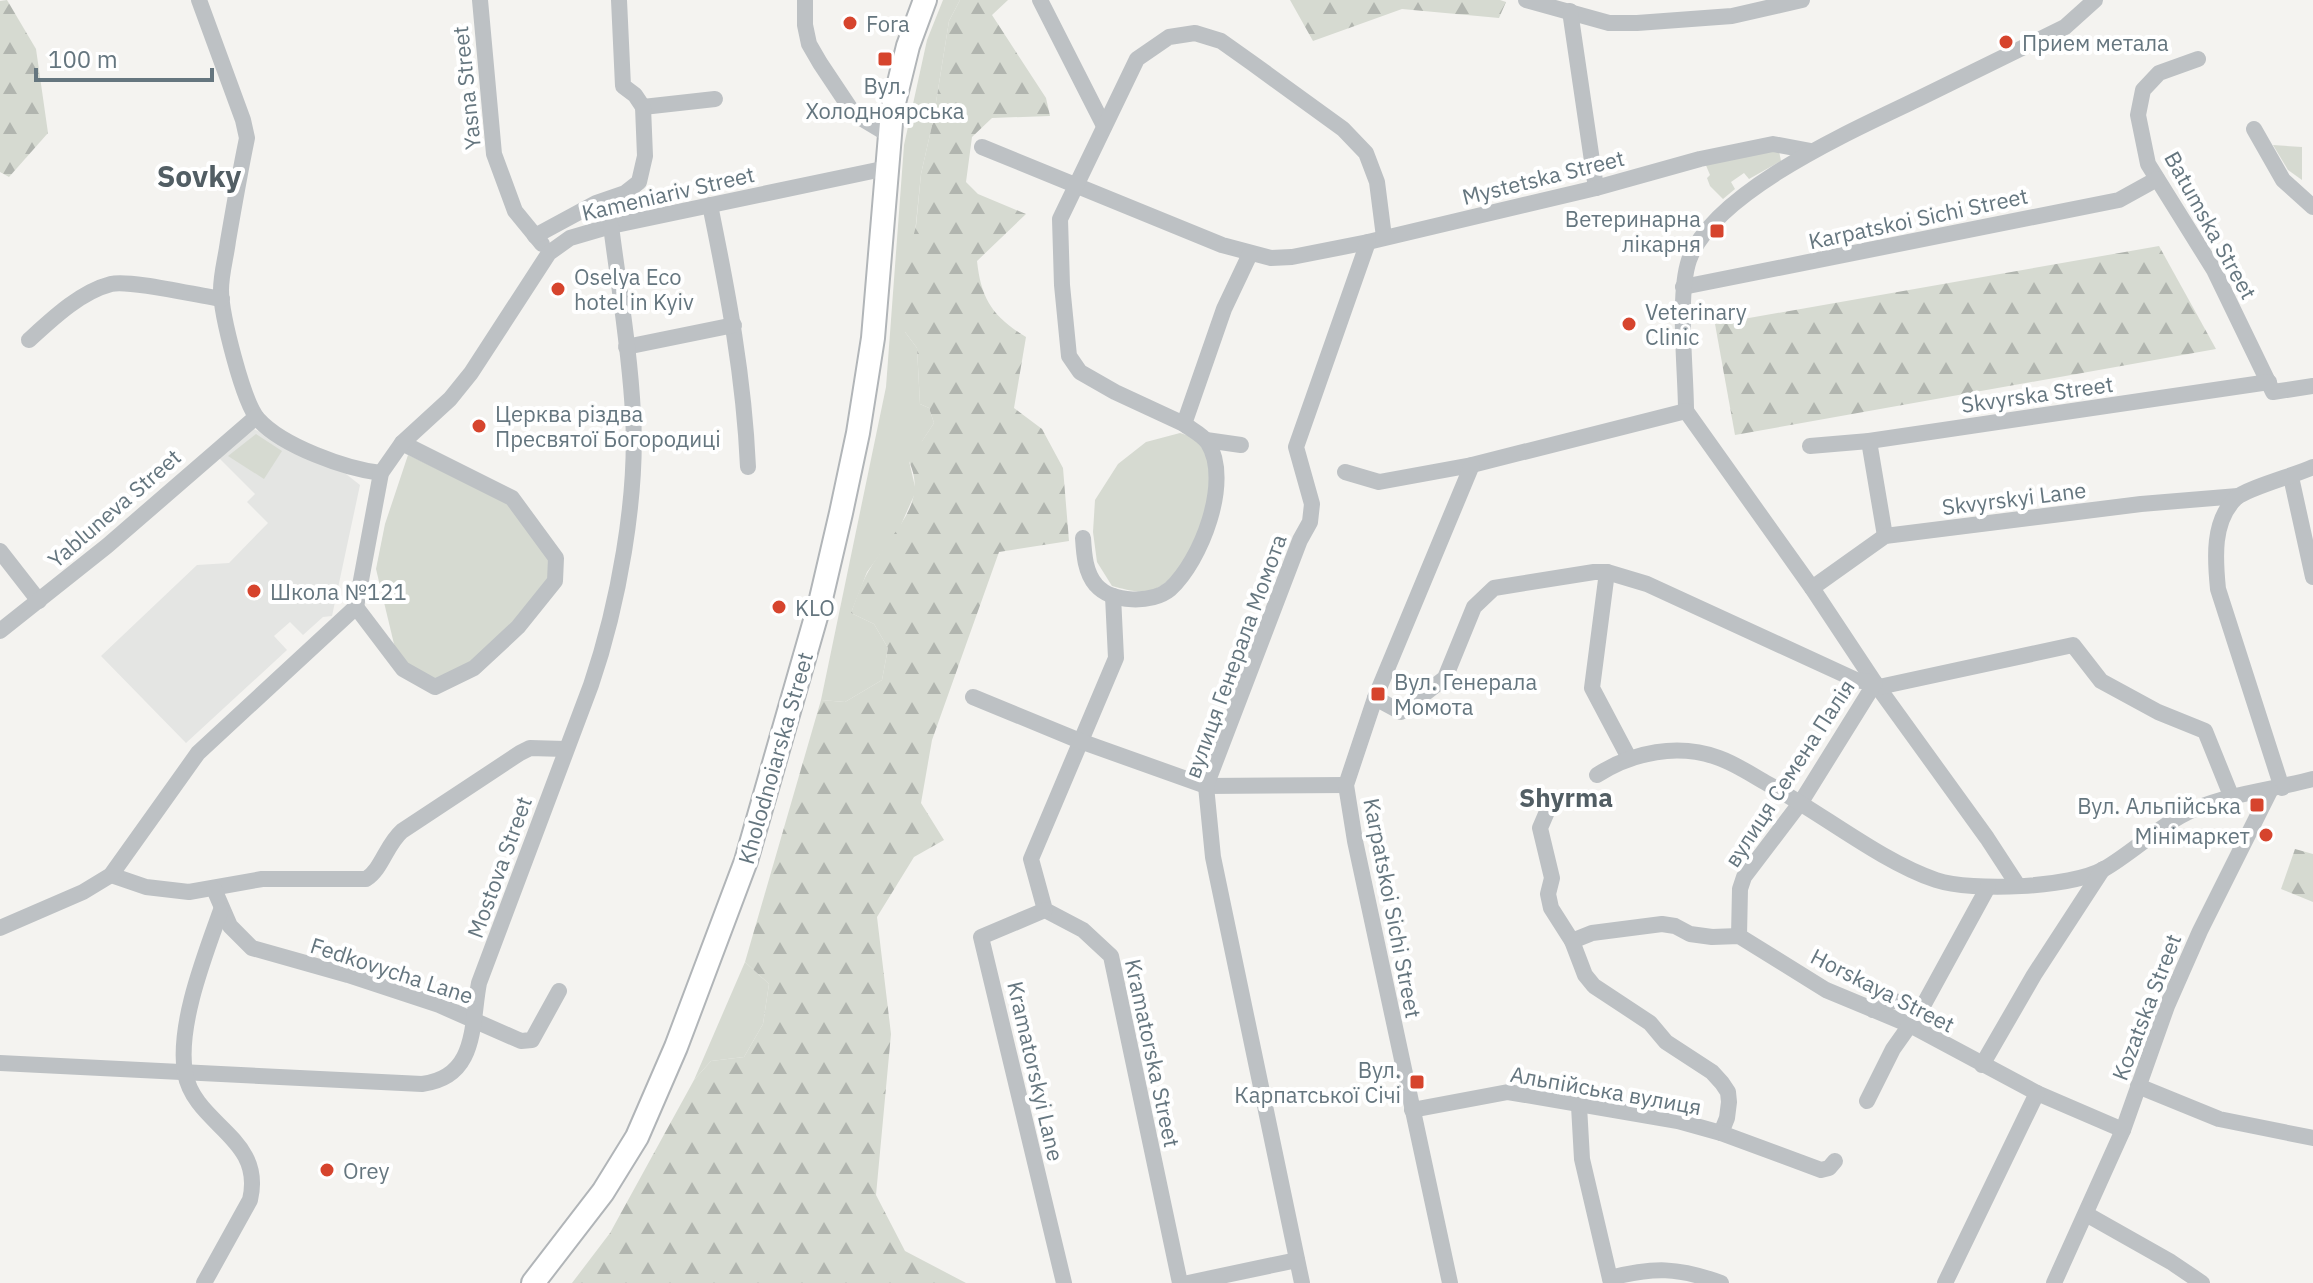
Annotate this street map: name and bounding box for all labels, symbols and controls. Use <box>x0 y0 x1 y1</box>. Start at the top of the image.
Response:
place label: Fora <box>866 9 910 38</box>
marker: Fora <box>841 14 859 32</box>
street label: Yasna Street <box>445 25 487 151</box>
place label: Прием метала <box>2022 28 2169 57</box>
scale bar <box>36 32 212 82</box>
marker: Прием метала <box>1997 33 2015 51</box>
text: 100 m <box>48 43 118 75</box>
marker: Вул. Холодноярська <box>876 50 894 68</box>
place label: Вул. Холодноярська <box>805 71 965 125</box>
street label: Mystetska Street <box>1459 143 1627 211</box>
street label: Batumska Street <box>2158 146 2264 304</box>
district label: Sovky <box>157 156 241 195</box>
street label: Kameniariv Street <box>579 159 757 227</box>
street label: Karpatskoi Sichi Street <box>1806 181 2030 255</box>
place label: Ветеринарна лікарня <box>1565 204 1701 258</box>
marker: Ветеринарна лікарня <box>1708 222 1726 240</box>
place label: Oselya Eco hotel in Kyiv <box>574 262 694 316</box>
marker: Oselya Eco hotel in Kyiv <box>549 280 567 298</box>
place label: Veterinary Clinic <box>1645 297 1747 351</box>
marker: Veterinary Clinic <box>1620 315 1638 333</box>
street label: Skvyrska Street <box>1959 369 2115 419</box>
place label: Церква різдва Пресвятої Богородиці <box>495 399 721 453</box>
marker: Церква різдва Пресвятої Богородиці <box>470 417 488 435</box>
street label: Yabluneva Street <box>41 442 187 574</box>
street label: Skvyrskyi Lane <box>1940 475 2088 521</box>
street label: вулиця Генерала Момота <box>1177 530 1293 782</box>
place label: Школа №121 <box>270 577 407 606</box>
marker: Школа №121 <box>245 582 263 600</box>
place label: KLO <box>795 593 835 622</box>
marker: KLO <box>770 598 788 616</box>
street label: Kholodnoiarska Street <box>731 649 819 867</box>
place label: Вул. Генерала Момота <box>1394 667 1537 721</box>
street label: вулиця Семена Палія <box>1717 674 1861 872</box>
marker: Вул. Генерала Момота <box>1369 685 1387 703</box>
district label: Shyrma <box>1519 780 1613 814</box>
place label: Вул. Альпійська <box>2077 791 2241 820</box>
street label: Mostova Street <box>460 792 538 942</box>
street label: Karpatskoi Sichi Street <box>1357 796 1429 1020</box>
marker: Вул. Альпійська <box>2248 796 2266 814</box>
place label: Мінімаркет <box>2134 821 2250 850</box>
marker: Мінімаркет <box>2257 826 2275 844</box>
street label: Fedkovycha Lane <box>307 930 477 1010</box>
street label: Kozatska Street <box>2105 930 2187 1084</box>
street label: Horskaya Street <box>1806 941 1960 1039</box>
street label: Kramatorska Street <box>1119 956 1187 1150</box>
street label: Kramatorskyi Lane <box>1001 978 1071 1164</box>
place label: Вул. Карпатської Січі <box>1234 1055 1401 1109</box>
street label: Альпійська вулиця <box>1508 1059 1704 1121</box>
marker: Вул. Карпатської Січі <box>1408 1073 1426 1091</box>
place label: Orey <box>343 1156 390 1185</box>
marker: Orey <box>318 1161 336 1179</box>

